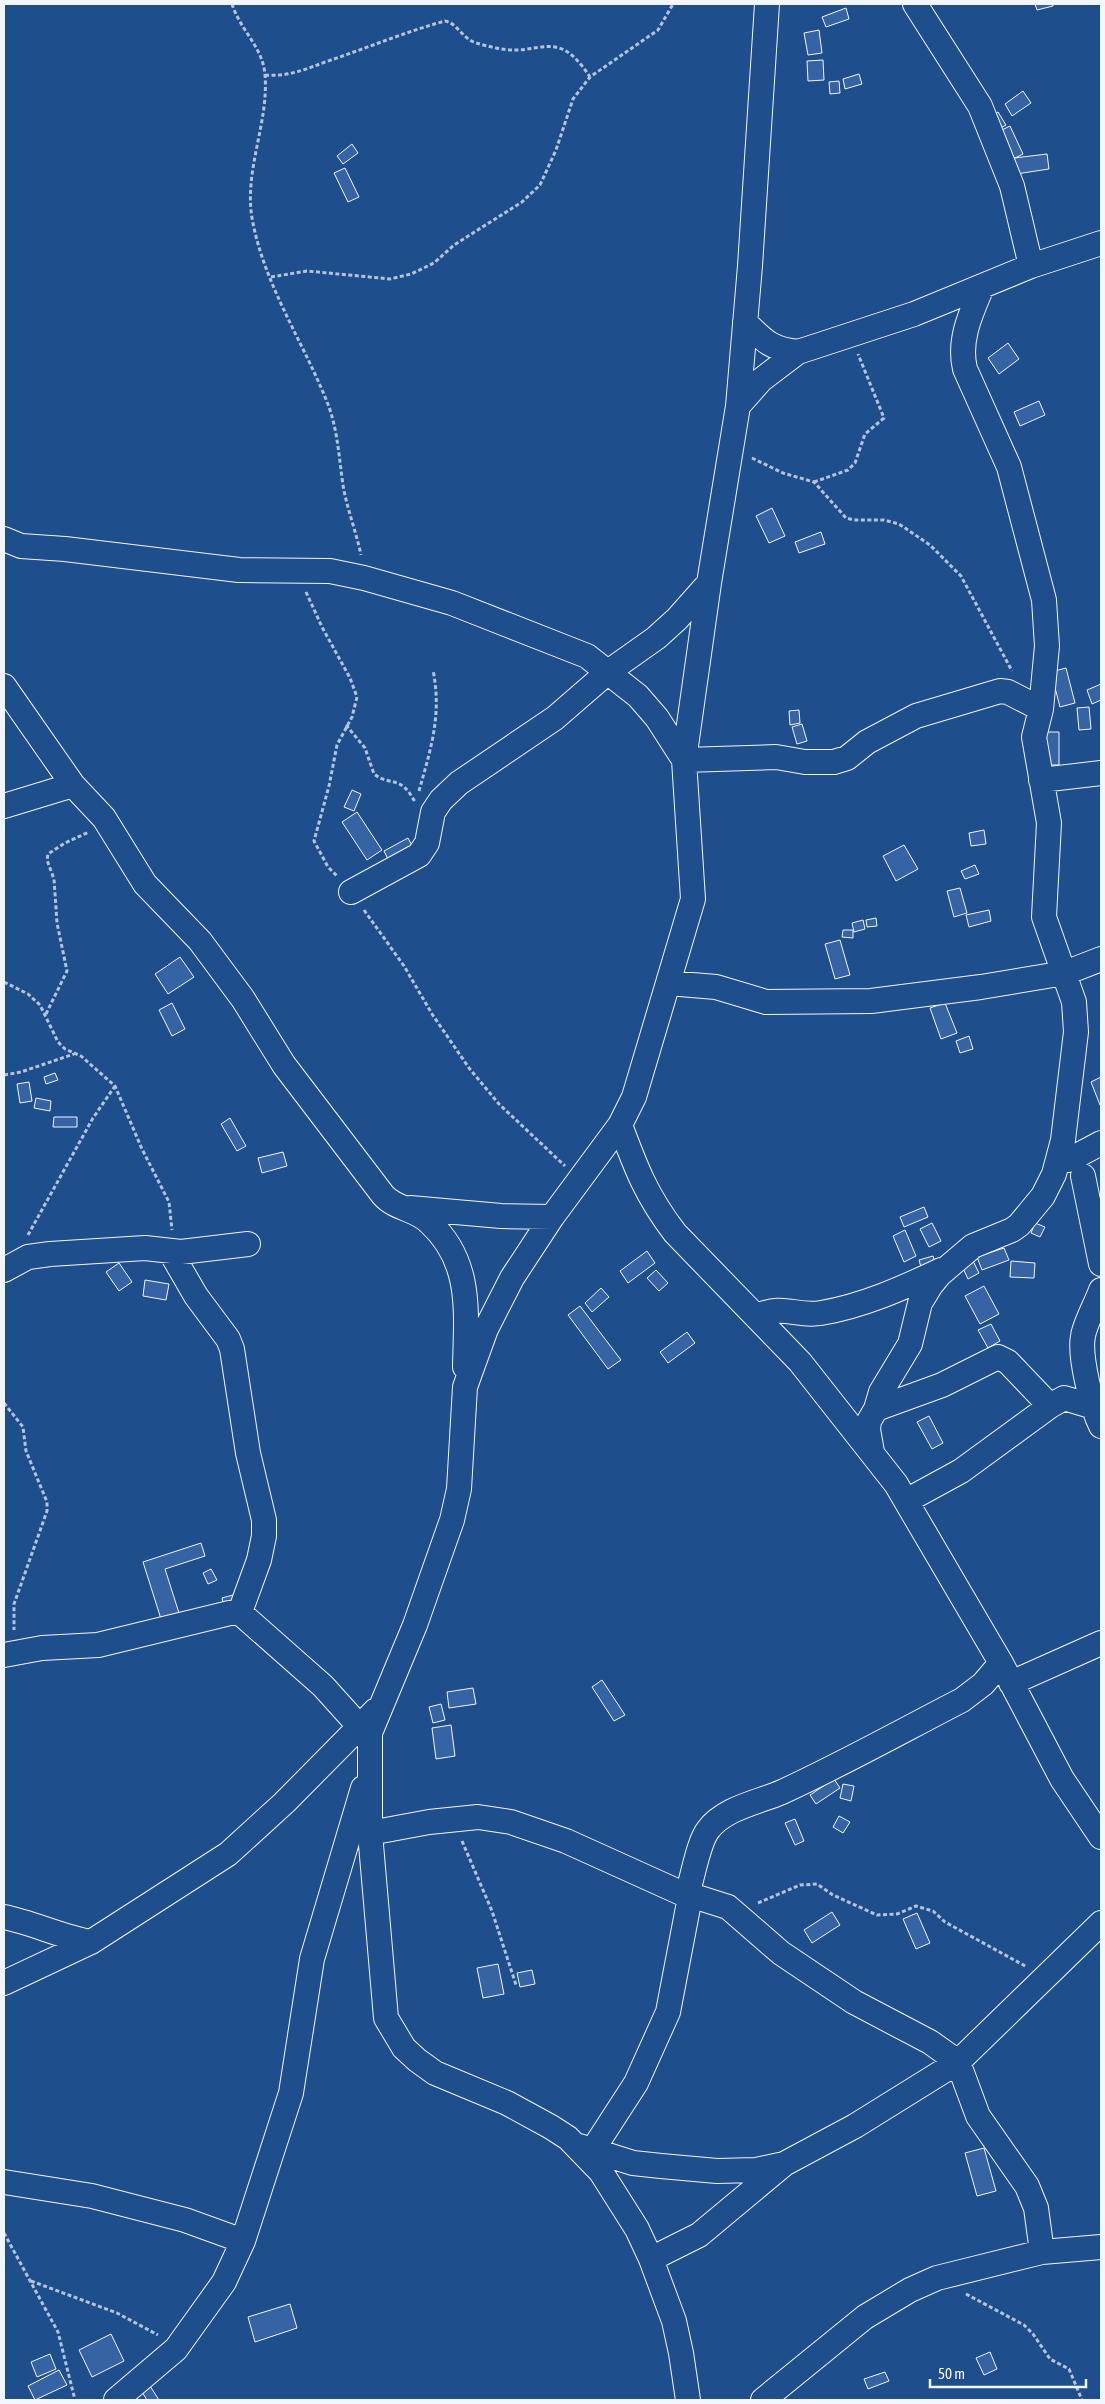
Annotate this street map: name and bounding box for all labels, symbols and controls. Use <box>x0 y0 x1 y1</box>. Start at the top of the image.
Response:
scale bar <box>930 2356 1086 2388</box>
text: 50 m <box>938 2365 965 2382</box>

